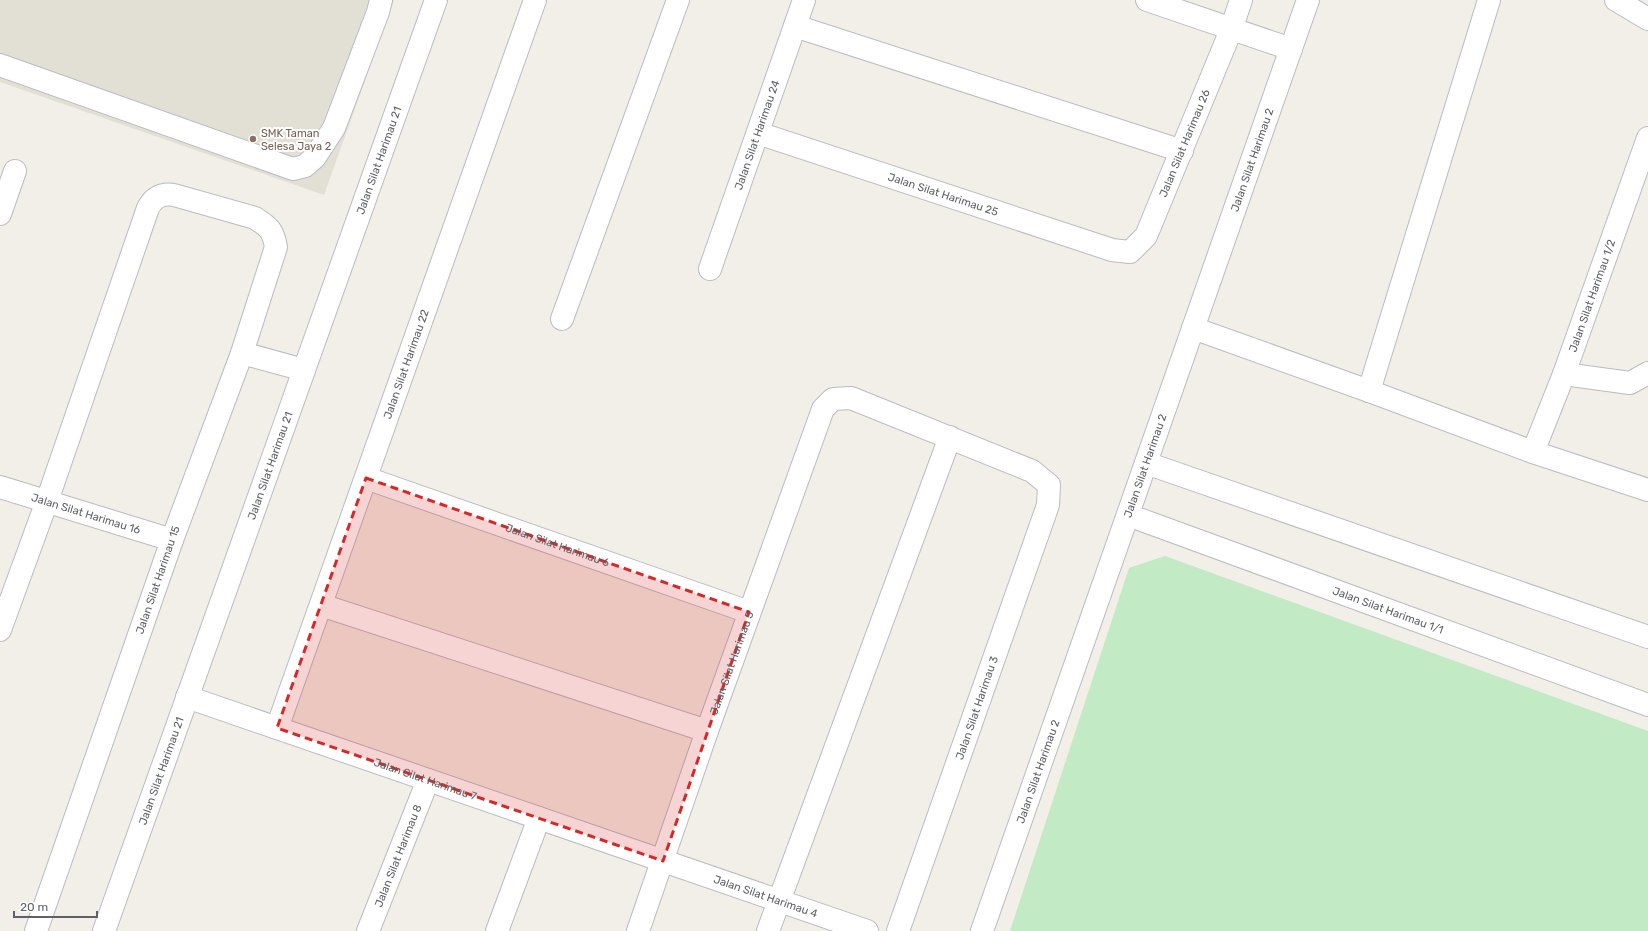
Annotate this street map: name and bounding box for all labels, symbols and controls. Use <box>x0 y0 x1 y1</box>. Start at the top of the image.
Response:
street label: Jalan Silat Harimau 24 <box>732 78 782 192</box>
street label: Jalan Silat Harimau 26 <box>1156 87 1212 199</box>
street label: Jalan Silat Harimau 21 <box>354 105 404 216</box>
street label: Jalan Silat Harimau 2 <box>1228 106 1276 213</box>
place label: SMK Taman Selesa Jaya 2 <box>261 127 331 153</box>
marker: SMK Taman Selesa Jaya 2 <box>248 134 258 144</box>
street label: Jalan Silat Harimau 25 <box>886 170 1000 219</box>
street label: Jalan Silat Harimau 1/2 <box>1566 238 1618 354</box>
street label: Jalan Silat Harimau 22 <box>381 308 431 421</box>
street label: Jalan Silat Harimau 21 <box>245 410 295 521</box>
street label: Jalan Silat Harimau 2 <box>1121 412 1169 519</box>
street label: Jalan Silat Harimau 16 <box>30 491 143 537</box>
street label: Jalan Silat Harimau 6 <box>504 521 612 569</box>
street label: Jalan Silat Harimau 15 <box>133 524 183 636</box>
street label: Jalan Silat Harimau 1/1 <box>1331 584 1445 636</box>
street label: Jalan Silat Harimau 5 <box>707 609 756 716</box>
street label: Jalan Silat Harimau 3 <box>953 654 1001 762</box>
street label: Jalan Silat Harimau 21 <box>136 715 186 827</box>
street label: Jalan Silat Harimau 2 <box>1014 718 1062 825</box>
street label: Jalan Silat Harimau 7 <box>372 755 479 803</box>
street label: Jalan Silat Harimau 8 <box>372 802 424 909</box>
street label: Jalan Silat Harimau 4 <box>712 872 820 920</box>
scale bar <box>14 893 97 919</box>
text: 20 m <box>20 900 48 914</box>

